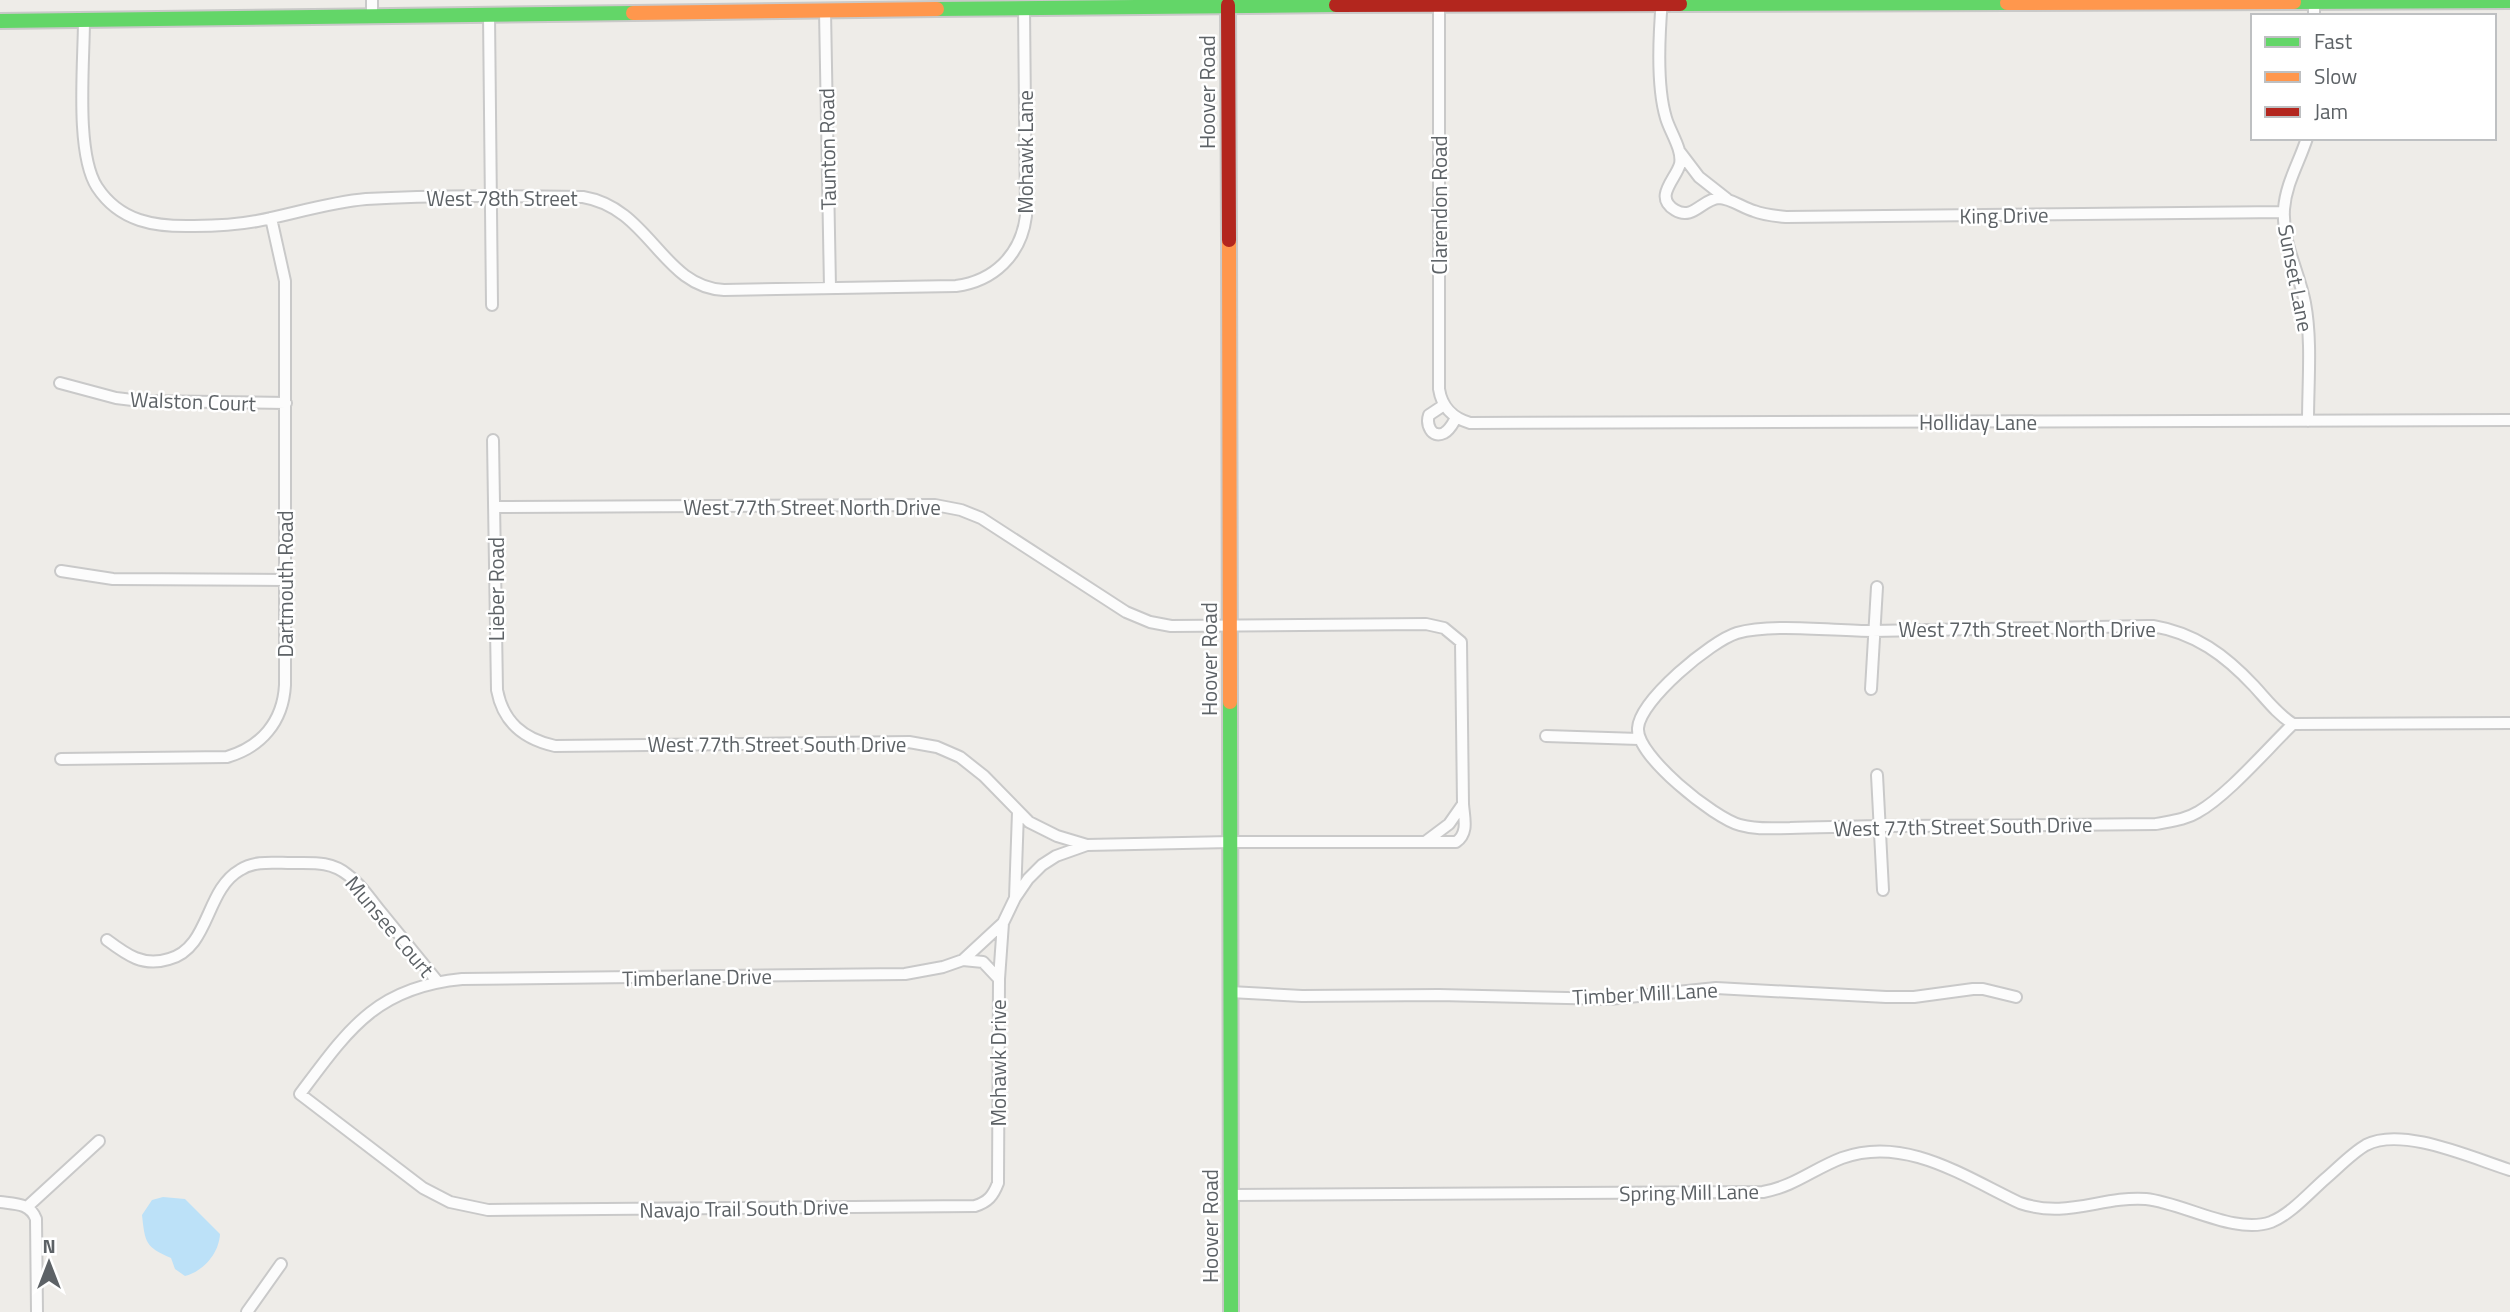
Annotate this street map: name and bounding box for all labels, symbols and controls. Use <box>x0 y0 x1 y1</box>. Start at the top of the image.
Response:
legend <box>2251 14 2496 140</box>
text: Fast <box>2314 25 2353 57</box>
street label: Hoover Road <box>1191 35 1223 149</box>
text: Slow <box>2314 60 2357 92</box>
street label: Taunton Road <box>810 88 844 210</box>
street label: Mohawk Lane <box>1009 90 1041 214</box>
text: Jam <box>2314 95 2348 127</box>
street label: Clarendon Road <box>1423 135 1455 275</box>
street label: West 78th Street <box>426 182 578 214</box>
street label: King Drive <box>1959 198 2049 232</box>
street label: Sunset Lane <box>2270 222 2322 334</box>
street label: Walston Court <box>130 383 257 419</box>
street label: Holliday Lane <box>1919 406 2037 438</box>
street label: West 77th Street North Drive <box>683 491 941 523</box>
street label: Dartmouth Road <box>269 510 301 658</box>
street label: Lieber Road <box>480 537 512 641</box>
street label: Hoover Road <box>1193 602 1225 716</box>
street label: West 77th Street North Drive <box>1898 613 2156 645</box>
street label: West 77th Street South Drive <box>648 728 906 760</box>
street label: West 77th Street South Drive <box>1833 808 2093 844</box>
street label: Munsee Court <box>338 868 442 984</box>
street label: Timberlane Drive <box>622 960 772 994</box>
street label: Timber Mill Lane <box>1571 973 1719 1013</box>
street label: Mohawk Drive <box>982 999 1014 1127</box>
street label: Hoover Road <box>1194 1169 1226 1283</box>
street label: Spring Mill Lane <box>1619 1175 1759 1209</box>
street label: Navajo Trail South Drive <box>639 1190 849 1226</box>
north arrow <box>14 1228 84 1298</box>
text: N <box>42 1231 56 1260</box>

